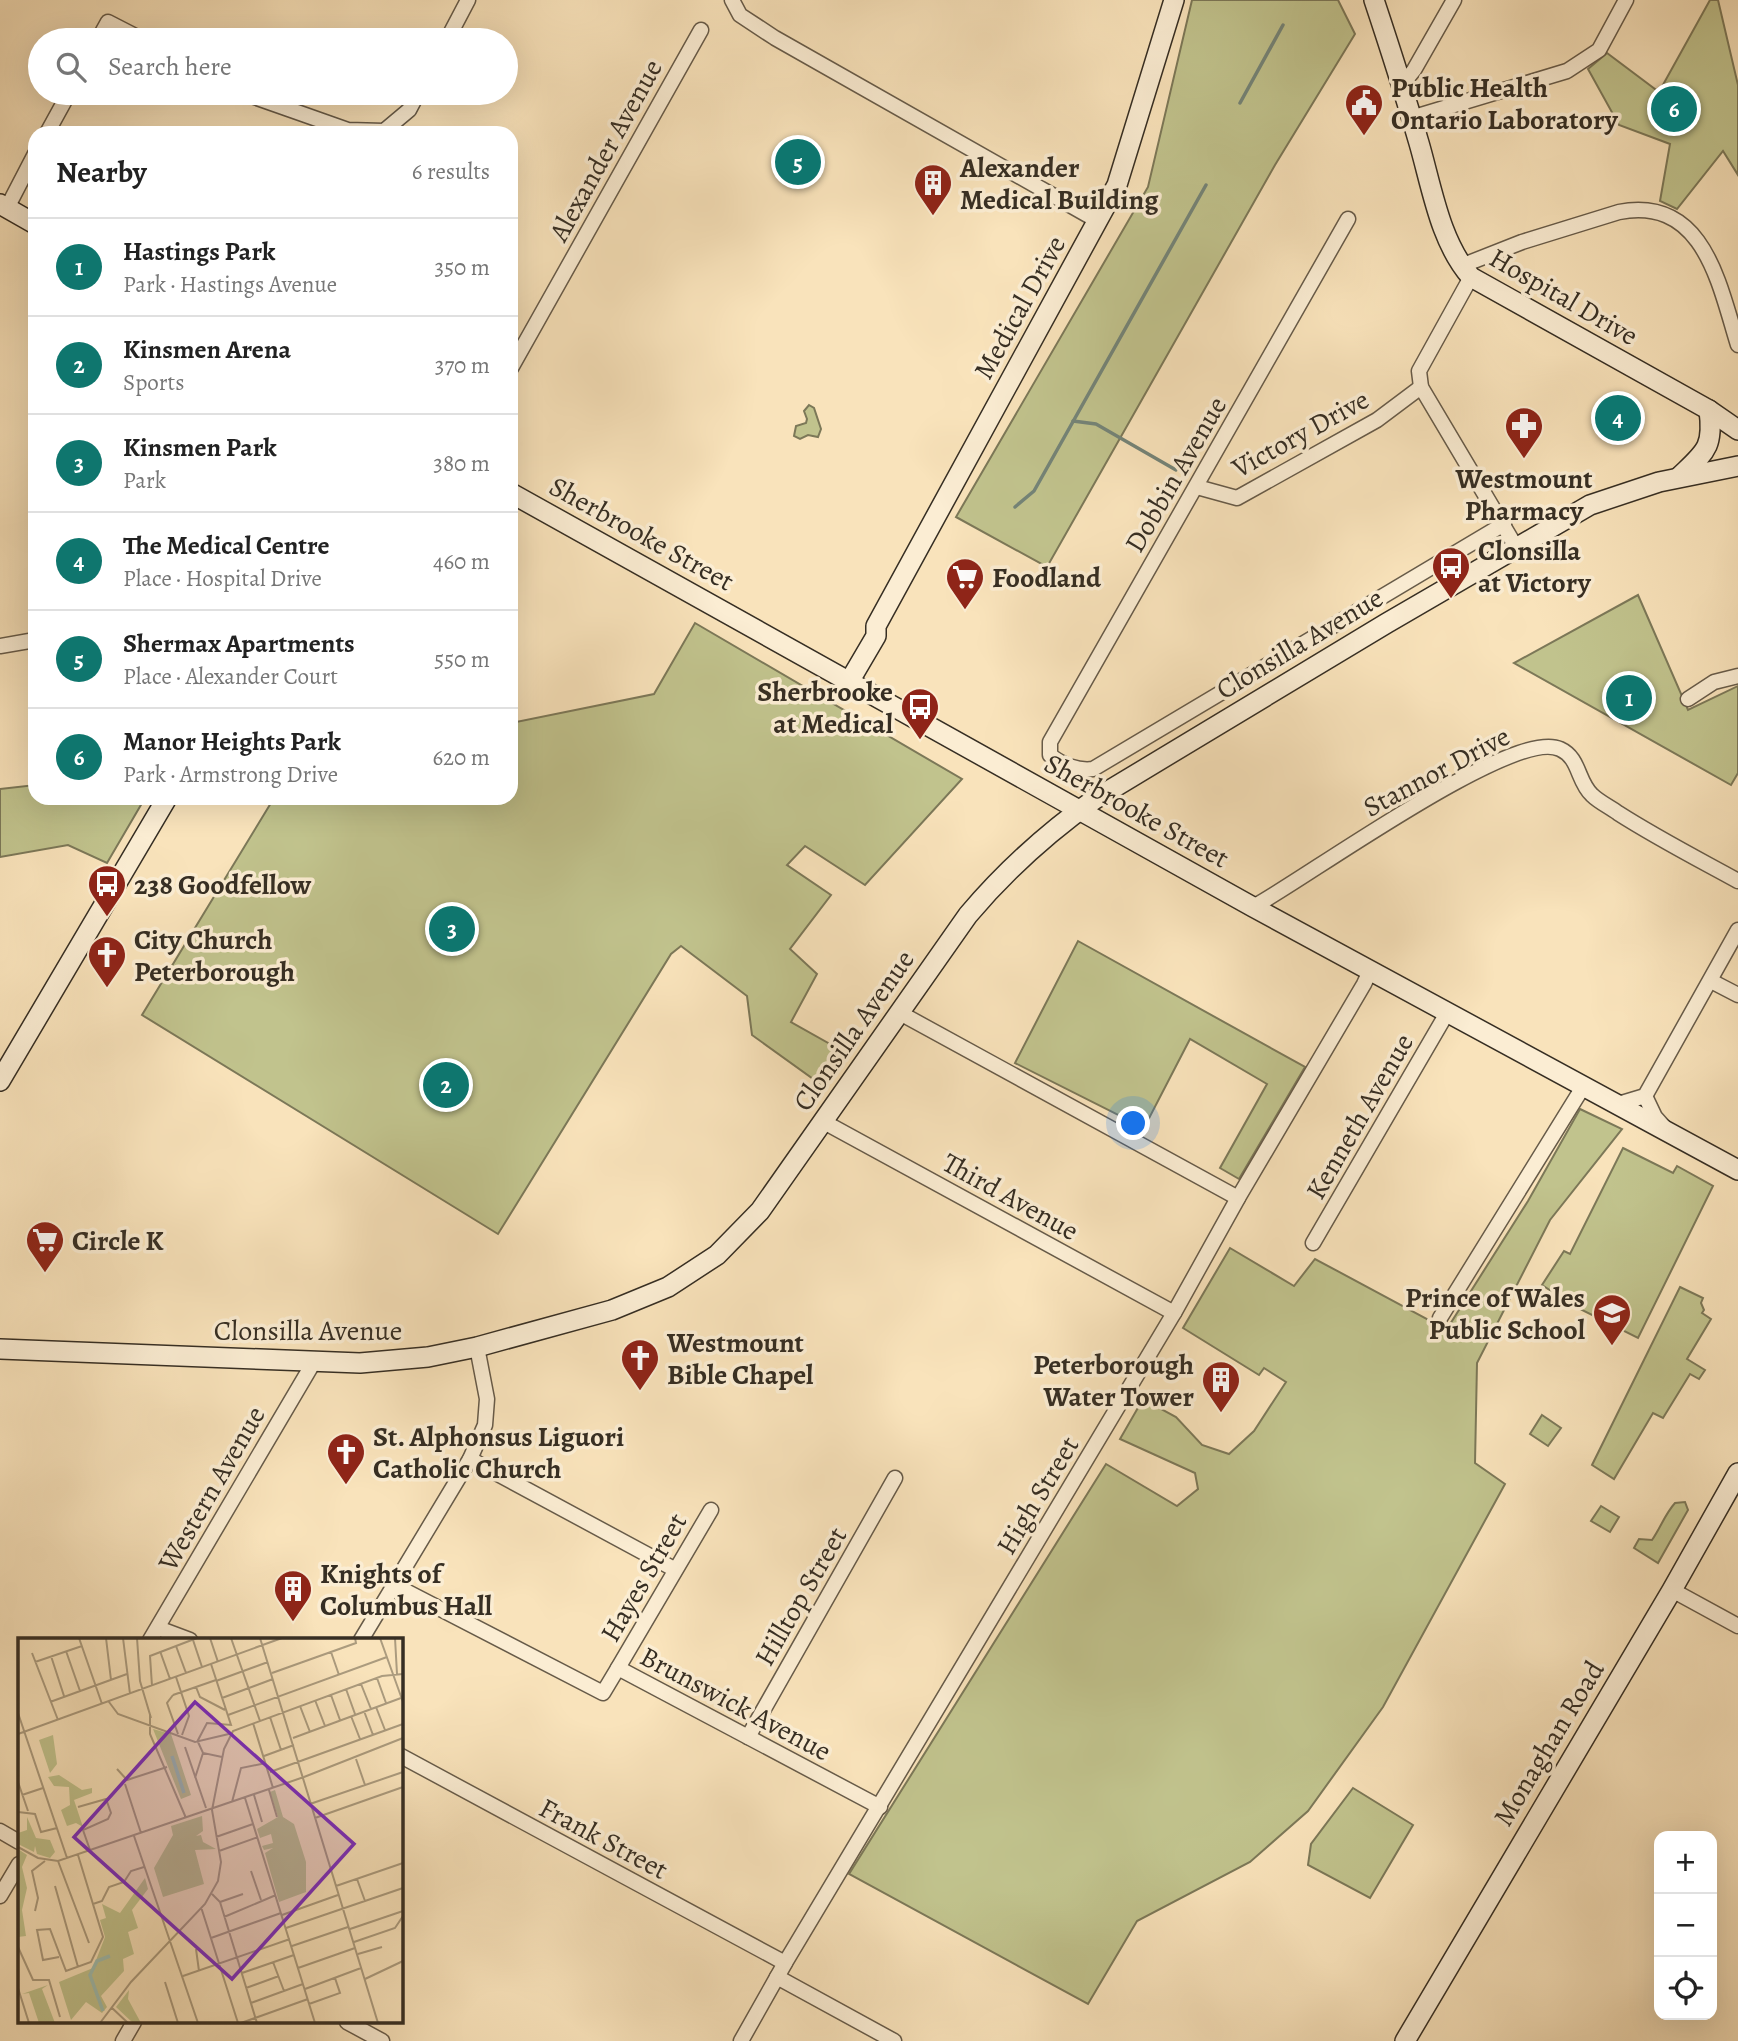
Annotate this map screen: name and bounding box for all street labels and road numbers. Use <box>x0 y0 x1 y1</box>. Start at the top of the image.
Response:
street label: Alexander Avenue <box>540 53 672 249</box>
street label: Medical Drive <box>965 229 1075 386</box>
street label: Hospital Drive <box>1482 239 1645 355</box>
street label: Victory Drive <box>1224 381 1376 488</box>
street label: Dobbin Avenue <box>1116 390 1236 559</box>
street label: Sherbrooke Street <box>542 467 741 600</box>
street label: Clonsilla Avenue <box>1209 579 1390 709</box>
street label: Stannor Drive <box>1357 717 1516 826</box>
street label: Sherbrooke Street <box>1037 744 1236 877</box>
street label: Clonsilla Avenue <box>784 942 923 1119</box>
street label: Kenneth Avenue <box>1297 1027 1423 1206</box>
street label: Third Avenue <box>936 1144 1085 1250</box>
street label: Clonsilla Avenue <box>214 1312 402 1350</box>
street label: Western Avenue <box>149 1399 274 1579</box>
street label: High Street <box>988 1429 1088 1562</box>
street label: Hayes Street <box>592 1506 696 1649</box>
street label: Hilltop Street <box>746 1520 856 1673</box>
street label: Brunswick Avenue <box>633 1638 838 1770</box>
street label: Monaghan Road <box>1484 1653 1614 1833</box>
street label: Frank Street <box>532 1789 675 1889</box>

